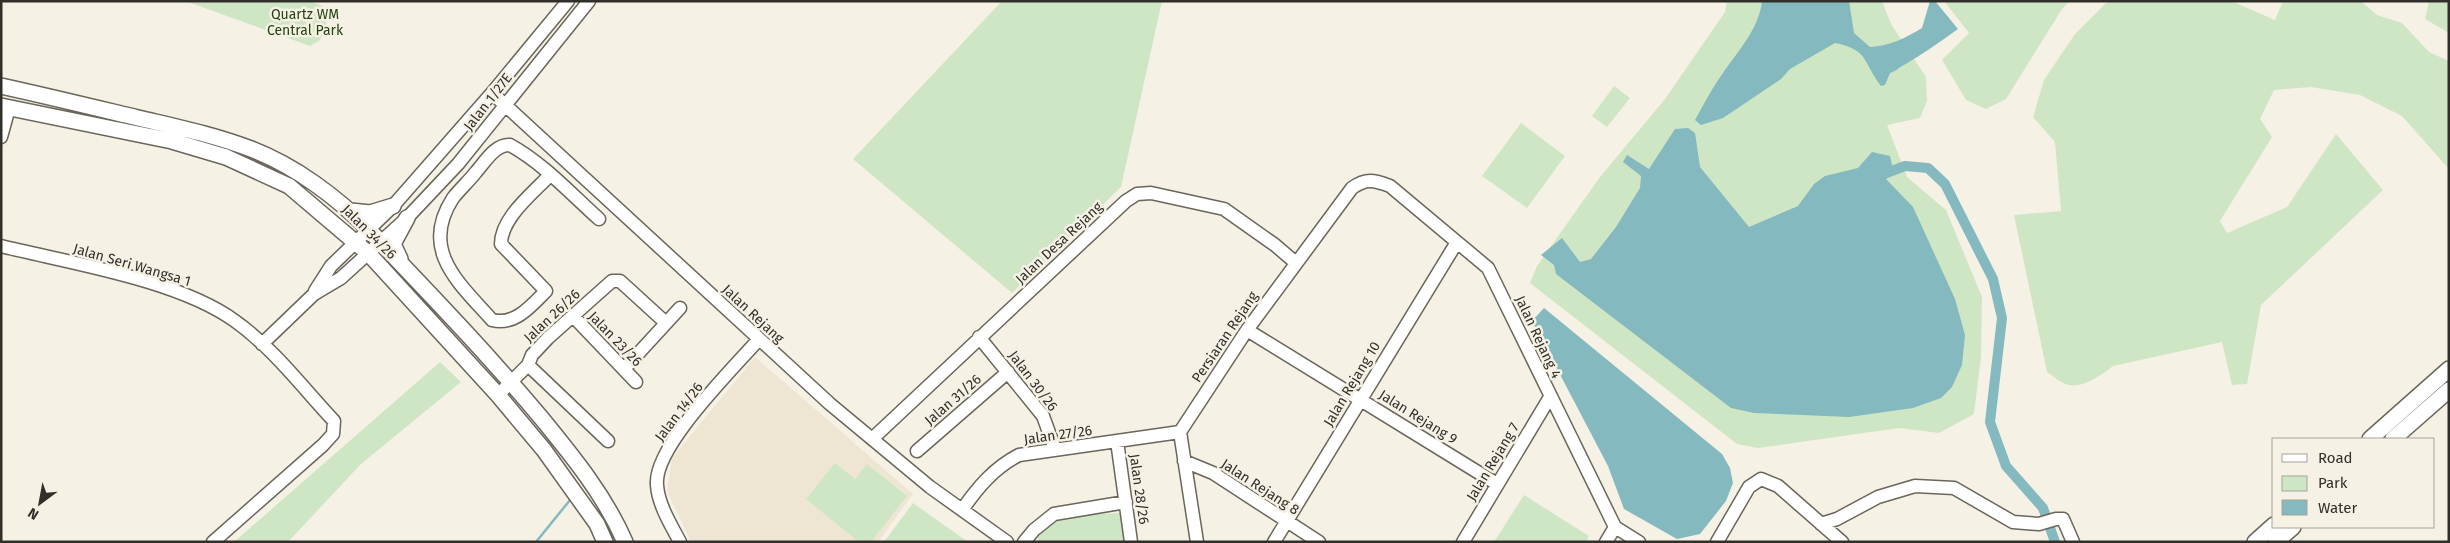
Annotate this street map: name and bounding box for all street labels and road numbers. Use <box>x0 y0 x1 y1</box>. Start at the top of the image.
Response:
street label: Jalan 1/27E <box>460 70 516 134</box>
street label: Jalan Desa Rejang <box>1012 198 1106 288</box>
street label: Jalan 34/26 <box>338 201 400 263</box>
street label: Jalan Seri Wangsa 1 <box>71 240 193 290</box>
street label: Jalan Rejang <box>719 281 788 347</box>
street label: Jalan 26/26 <box>520 286 584 346</box>
street label: Persiaran Rejang <box>1188 288 1262 386</box>
street label: Jalan Rejang 4 <box>1511 293 1565 382</box>
street label: Jalan 23/26 <box>585 308 645 370</box>
street label: Jalan Rejang 10 <box>1320 338 1384 429</box>
street label: Jalan 30/26 <box>1005 347 1061 415</box>
street label: Jalan 31/26 <box>921 371 985 429</box>
street label: Jalan 14/26 <box>651 379 707 445</box>
street label: Jalan Rejang 9 <box>1376 386 1460 448</box>
street label: Jalan Rejang 7 <box>1463 420 1523 504</box>
street label: Jalan 27/26 <box>1023 422 1093 448</box>
street label: Jalan 28/26 <box>1126 453 1152 525</box>
street label: Jalan Rejang 8 <box>1218 455 1302 519</box>

